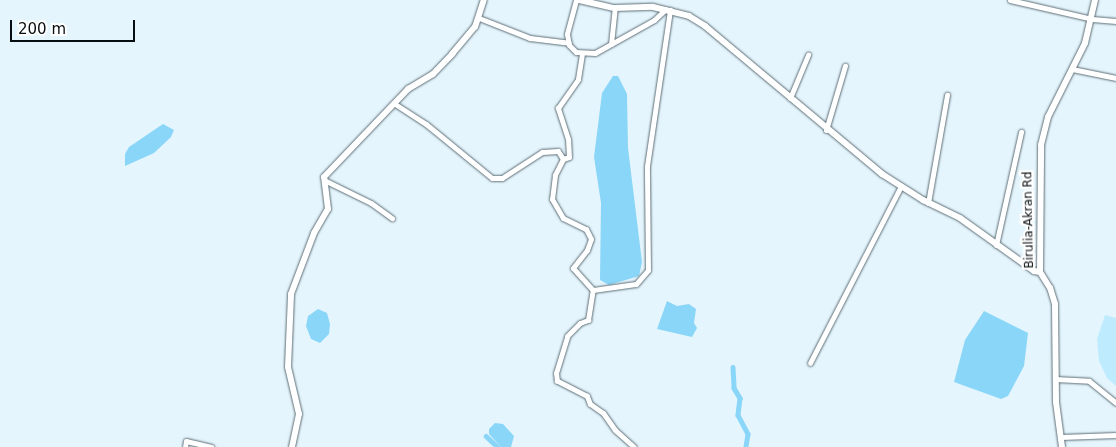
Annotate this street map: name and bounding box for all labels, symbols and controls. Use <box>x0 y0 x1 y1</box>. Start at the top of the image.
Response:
scale bar <box>12 10 138 42</box>
text: 200 m <box>18 20 66 38</box>
street label: Birulia-Akran Rd <box>1021 171 1037 269</box>

